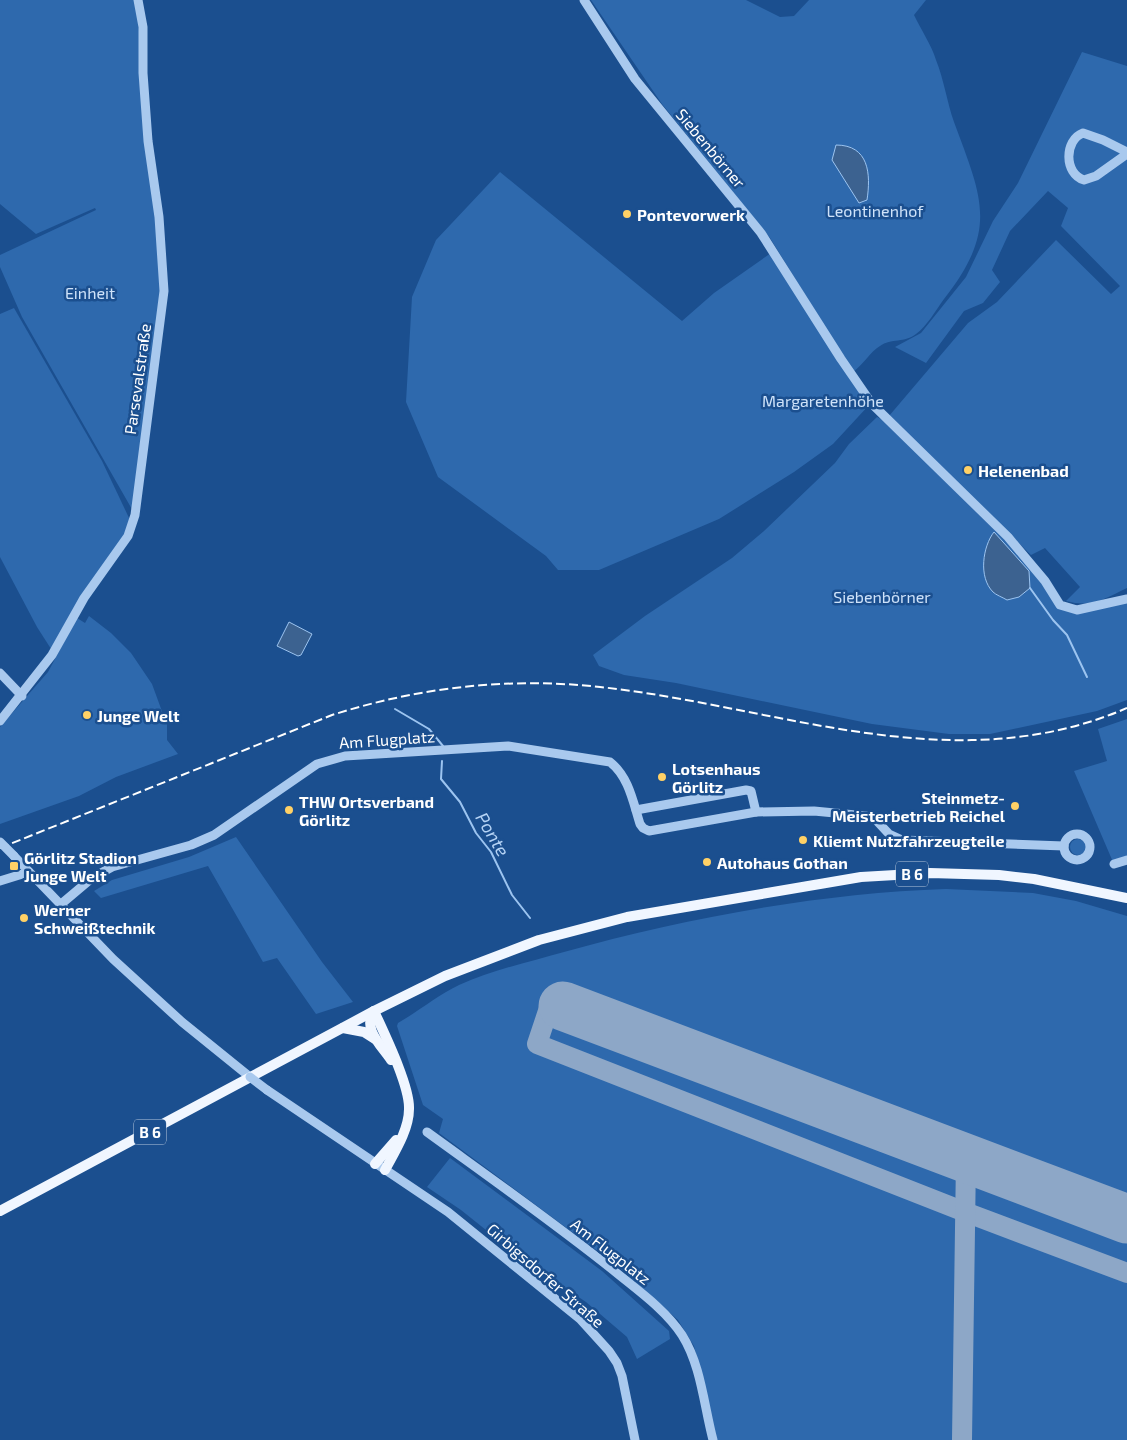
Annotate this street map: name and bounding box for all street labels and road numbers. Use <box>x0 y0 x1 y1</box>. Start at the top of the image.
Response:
street label: Siebenbörner <box>672 105 750 192</box>
street label: Parsevalstraße <box>120 322 154 436</box>
street label: Am Flugplatz <box>338 726 436 752</box>
road number: B 6 <box>896 862 928 886</box>
road number: B 6 <box>134 1120 166 1144</box>
street label: Am Flugplatz <box>567 1214 655 1288</box>
street label: Girbigsdorfer Straße <box>484 1219 608 1331</box>

